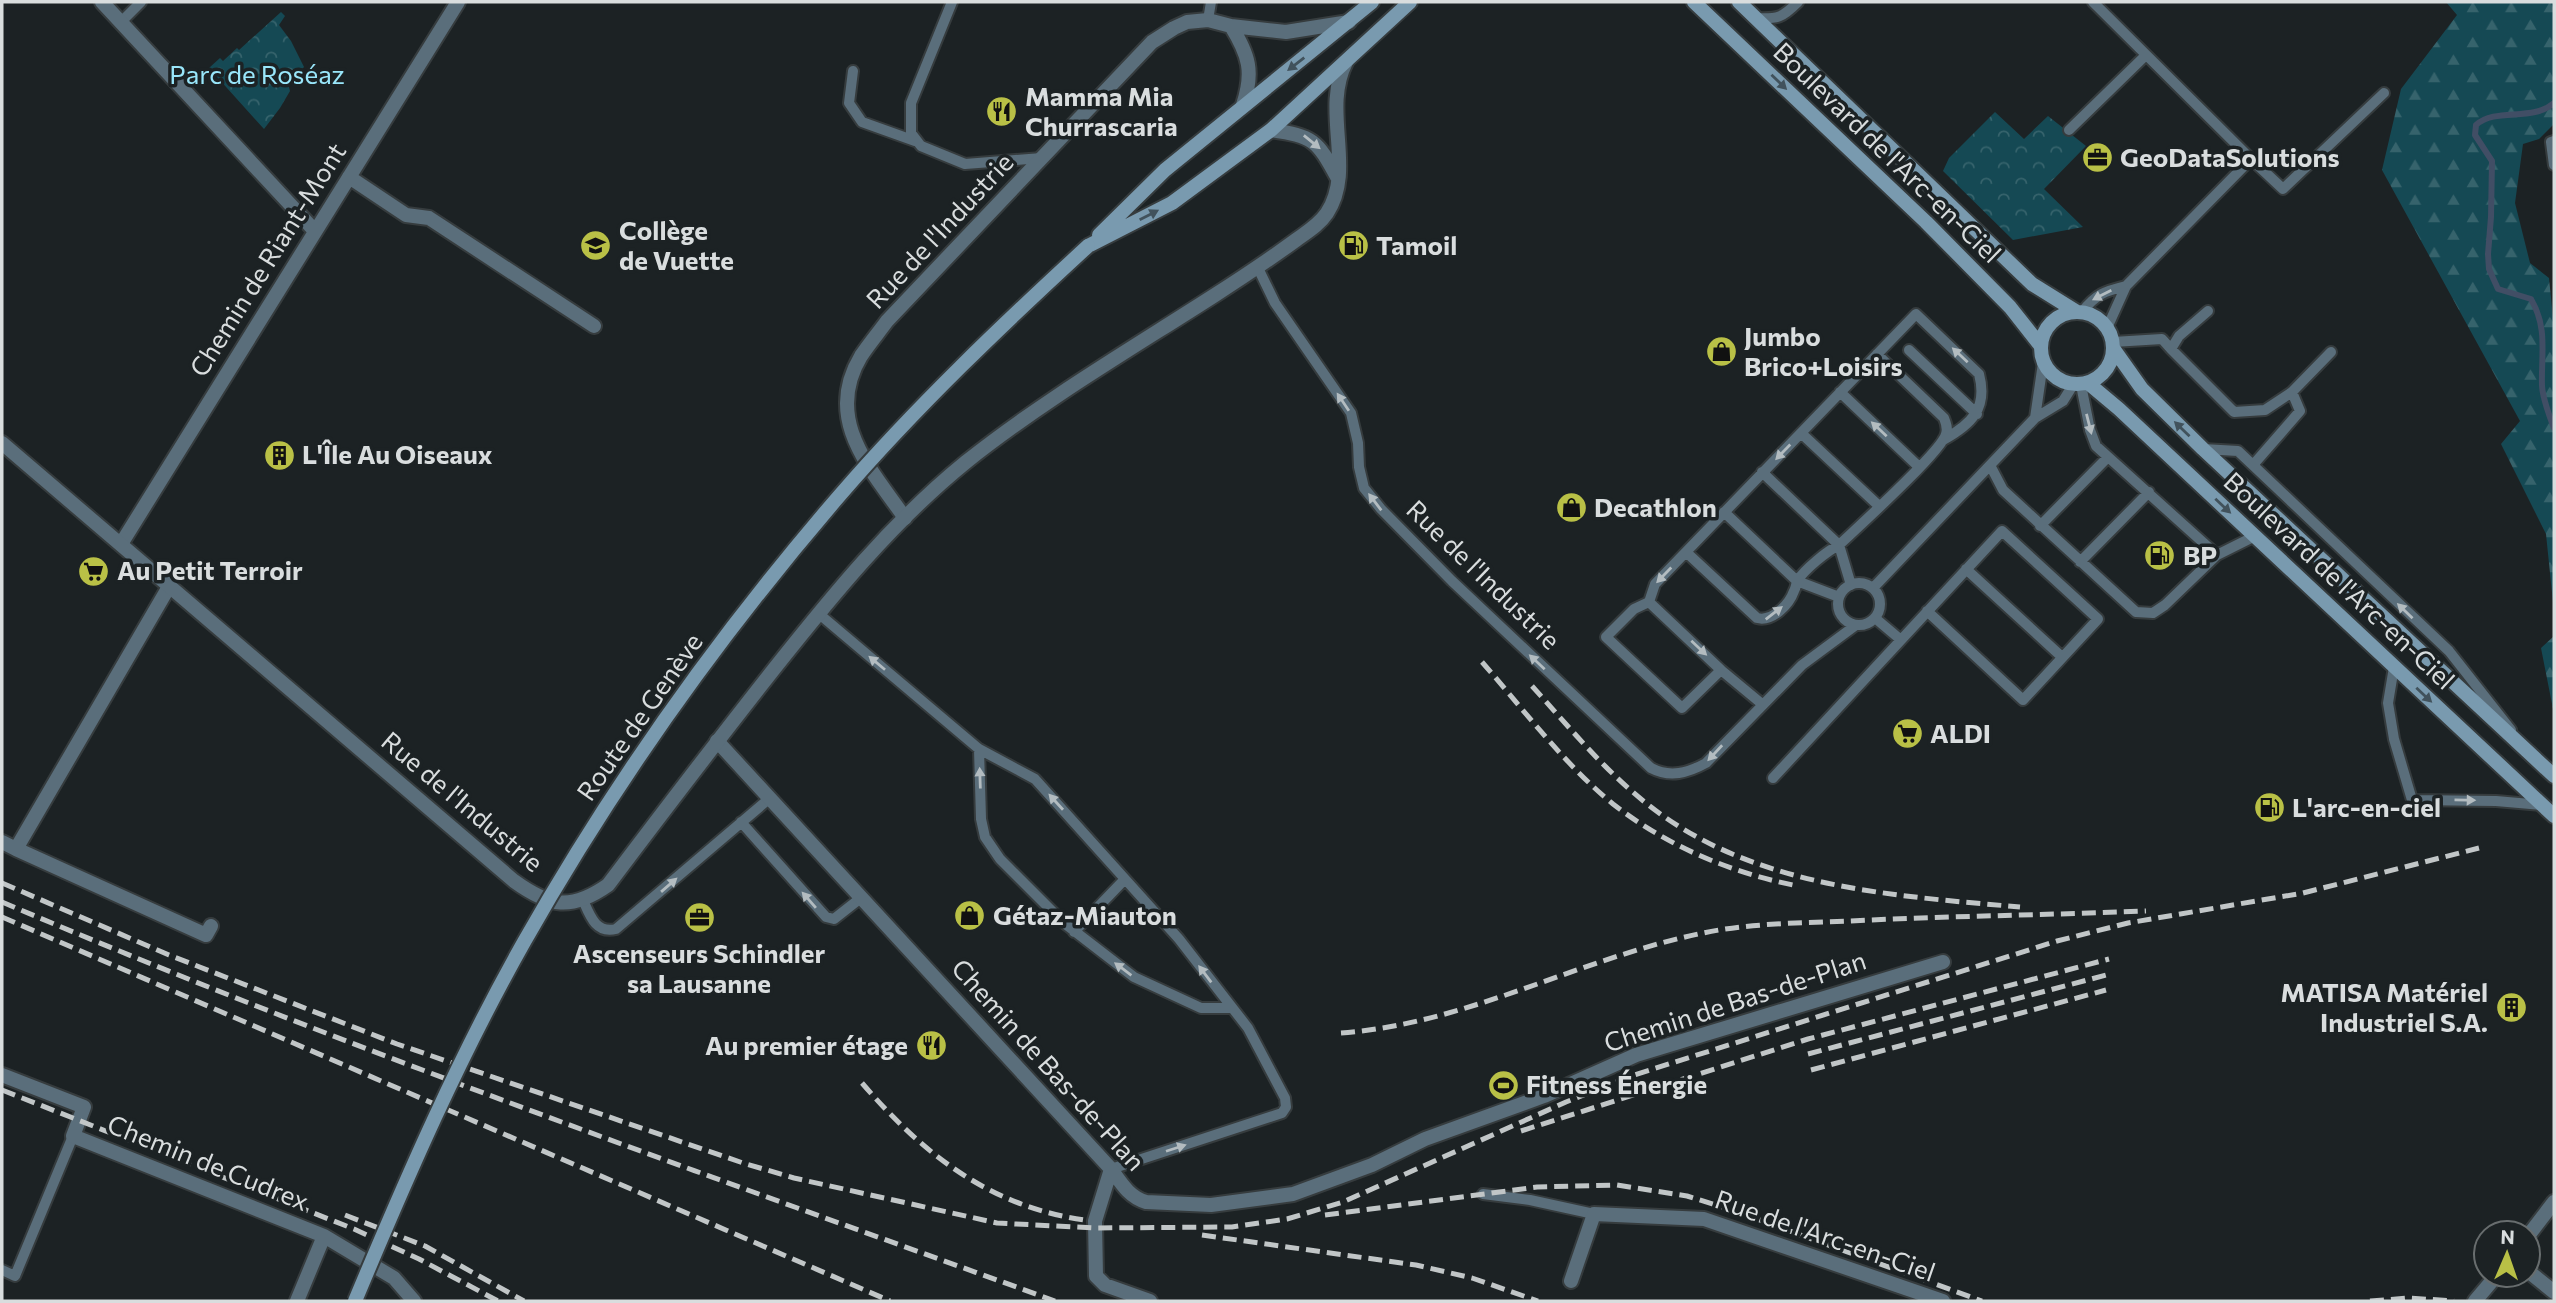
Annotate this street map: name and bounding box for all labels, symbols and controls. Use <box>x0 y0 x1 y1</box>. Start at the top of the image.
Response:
street label: Boulevard de l'Arc-en-Ciel <box>1768 35 2008 269</box>
one-way arrow <box>1288 56 1306 71</box>
park label: Parc de Roséaz <box>169 58 345 89</box>
one-way arrow <box>1770 74 1788 90</box>
place label: Mamma Mia Churrascaria <box>1025 80 1178 141</box>
restaurant icon: Mamma Mia Churrascaria <box>985 95 1019 129</box>
one-way arrow <box>1303 135 1321 150</box>
street label: Chemin de Riant-Mont <box>182 137 351 382</box>
office icon: GeoDataSolutions <box>2080 141 2114 175</box>
place label: GeoDataSolutions <box>2120 141 2340 172</box>
street label: Rue de l'Industrie <box>859 146 1019 314</box>
one-way arrow <box>1139 209 1159 221</box>
place label: Collège de Vuette <box>619 214 734 275</box>
school or university icon: Collège de Vuette <box>579 229 613 263</box>
fuel station icon: Tamoil <box>1336 229 1370 263</box>
place label: Tamoil <box>1376 229 1457 260</box>
one-way arrow <box>2091 289 2111 301</box>
place label: Jumbo Brico+Loisirs <box>1744 320 1903 381</box>
shop icon: Jumbo Brico+Loisirs <box>1704 335 1738 369</box>
one-way arrow <box>1952 348 1969 364</box>
one-way arrow <box>1336 393 1350 411</box>
one-way arrow <box>2084 413 2095 435</box>
one-way arrow <box>2174 421 2191 437</box>
one-way arrow <box>1871 422 1888 438</box>
building icon: L'Île Au Oiseaux <box>262 438 296 472</box>
place label: L'Île Au Oiseaux <box>302 438 493 469</box>
one-way arrow <box>1774 443 1791 460</box>
street label: Boulevard de l'Arc-en-Ciel <box>2218 465 2462 695</box>
shop icon: Decathlon <box>1554 491 1588 525</box>
place label: Decathlon <box>1594 491 1717 522</box>
one-way arrow <box>1369 493 1383 511</box>
street label: Rue de l'Industrie <box>1401 493 1567 655</box>
one-way arrow <box>2214 497 2231 513</box>
fuel station icon: BP <box>2143 539 2177 573</box>
place label: BP <box>2183 539 2217 570</box>
supermarket icon: Au Petit Terroir <box>77 554 111 588</box>
place label: Au Petit Terroir <box>117 554 303 585</box>
one-way arrow <box>1656 566 1673 583</box>
one-way arrow <box>2397 603 2414 619</box>
one-way arrow <box>1764 605 1782 620</box>
street label: Route de Genève <box>570 626 708 806</box>
one-way arrow <box>1690 640 1707 656</box>
one-way arrow <box>1529 654 1546 670</box>
one-way arrow <box>869 656 886 671</box>
one-way arrow <box>2416 686 2433 703</box>
supermarket icon: ALDI <box>1890 717 1924 751</box>
place label: ALDI <box>1930 717 1991 748</box>
street label: Rue de l'Industrie <box>376 724 550 877</box>
one-way arrow <box>1707 744 1723 762</box>
one-way arrow <box>974 767 985 789</box>
fuel station icon: L'arc-en-ciel <box>2252 791 2286 825</box>
place label: L'arc-en-ciel <box>2292 791 2441 822</box>
one-way arrow <box>1048 793 1064 811</box>
one-way arrow <box>2455 794 2477 806</box>
one-way arrow <box>660 878 677 893</box>
one-way arrow <box>801 891 817 909</box>
shop icon: Gétaz-Miauton <box>953 899 987 933</box>
place label: Gétaz-Miauton <box>993 899 1177 930</box>
office icon: Ascenseurs Schindler sa Lausanne <box>682 901 716 935</box>
place label: Ascenseurs Schindler sa Lausanne <box>573 937 826 998</box>
street label: Chemin de Bas-de-Plan <box>1600 944 1869 1058</box>
street label: Chemin de Bas-de-Plan <box>946 952 1152 1176</box>
one-way arrow <box>1114 963 1132 977</box>
one-way arrow <box>1198 964 1212 983</box>
place label: MATISA Matériel Industriel S.A. <box>2280 976 2488 1037</box>
building icon: MATISA Matériel Industriel S.A. <box>2494 991 2528 1025</box>
place label: Au premier étage <box>705 1029 908 1060</box>
restaurant icon: Au premier étage <box>914 1029 948 1063</box>
sports icon: Fitness Énergie <box>1486 1068 1520 1102</box>
place label: Fitness Énergie <box>1526 1068 1707 1099</box>
street label: Chemin de Cudrex <box>103 1107 314 1216</box>
one-way arrow <box>1166 1143 1187 1153</box>
street label: Rue de l'Arc-en-Ciel <box>1711 1182 1940 1287</box>
north arrow <box>2472 1219 2542 1289</box>
text: N <box>2500 1225 2515 1248</box>

